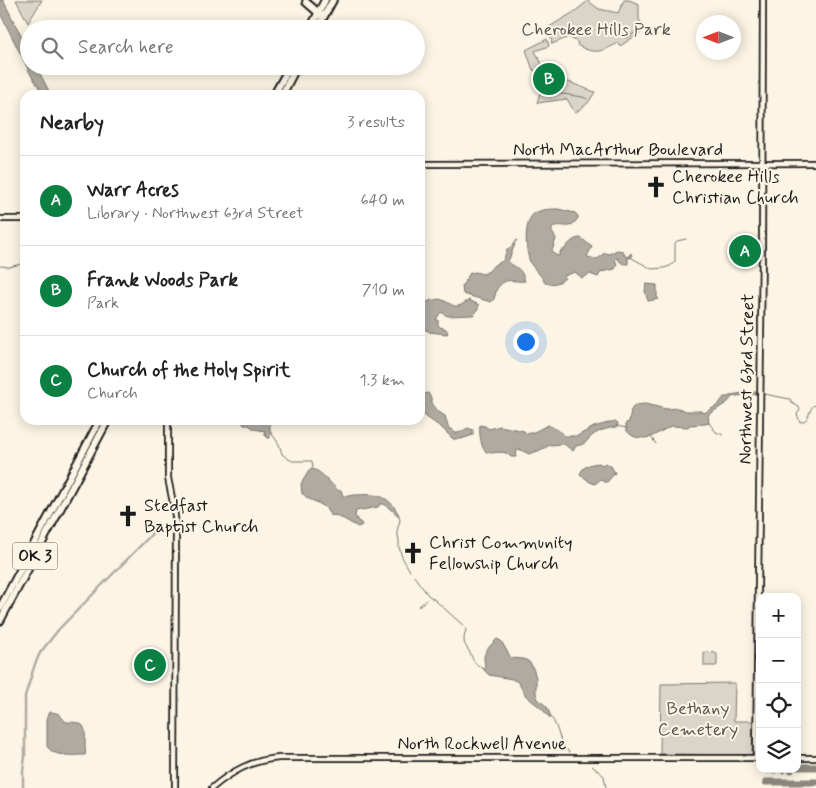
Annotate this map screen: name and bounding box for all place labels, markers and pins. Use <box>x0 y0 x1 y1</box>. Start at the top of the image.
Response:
pin: B <box>533 60 565 98</box>
place label: Cherokee Hills Christian Church <box>672 165 799 210</box>
church icon: Cherokee Hills Christian Church <box>643 174 669 200</box>
pin: A <box>729 232 761 270</box>
place label: Stedfast Baptist Church <box>144 494 258 539</box>
church icon: Stedfast Baptist Church <box>115 503 141 529</box>
place label: Christ Community Fellowship Church <box>429 531 573 576</box>
church icon: Christ Community Fellowship Church <box>400 540 426 566</box>
pin: C <box>134 646 166 684</box>

